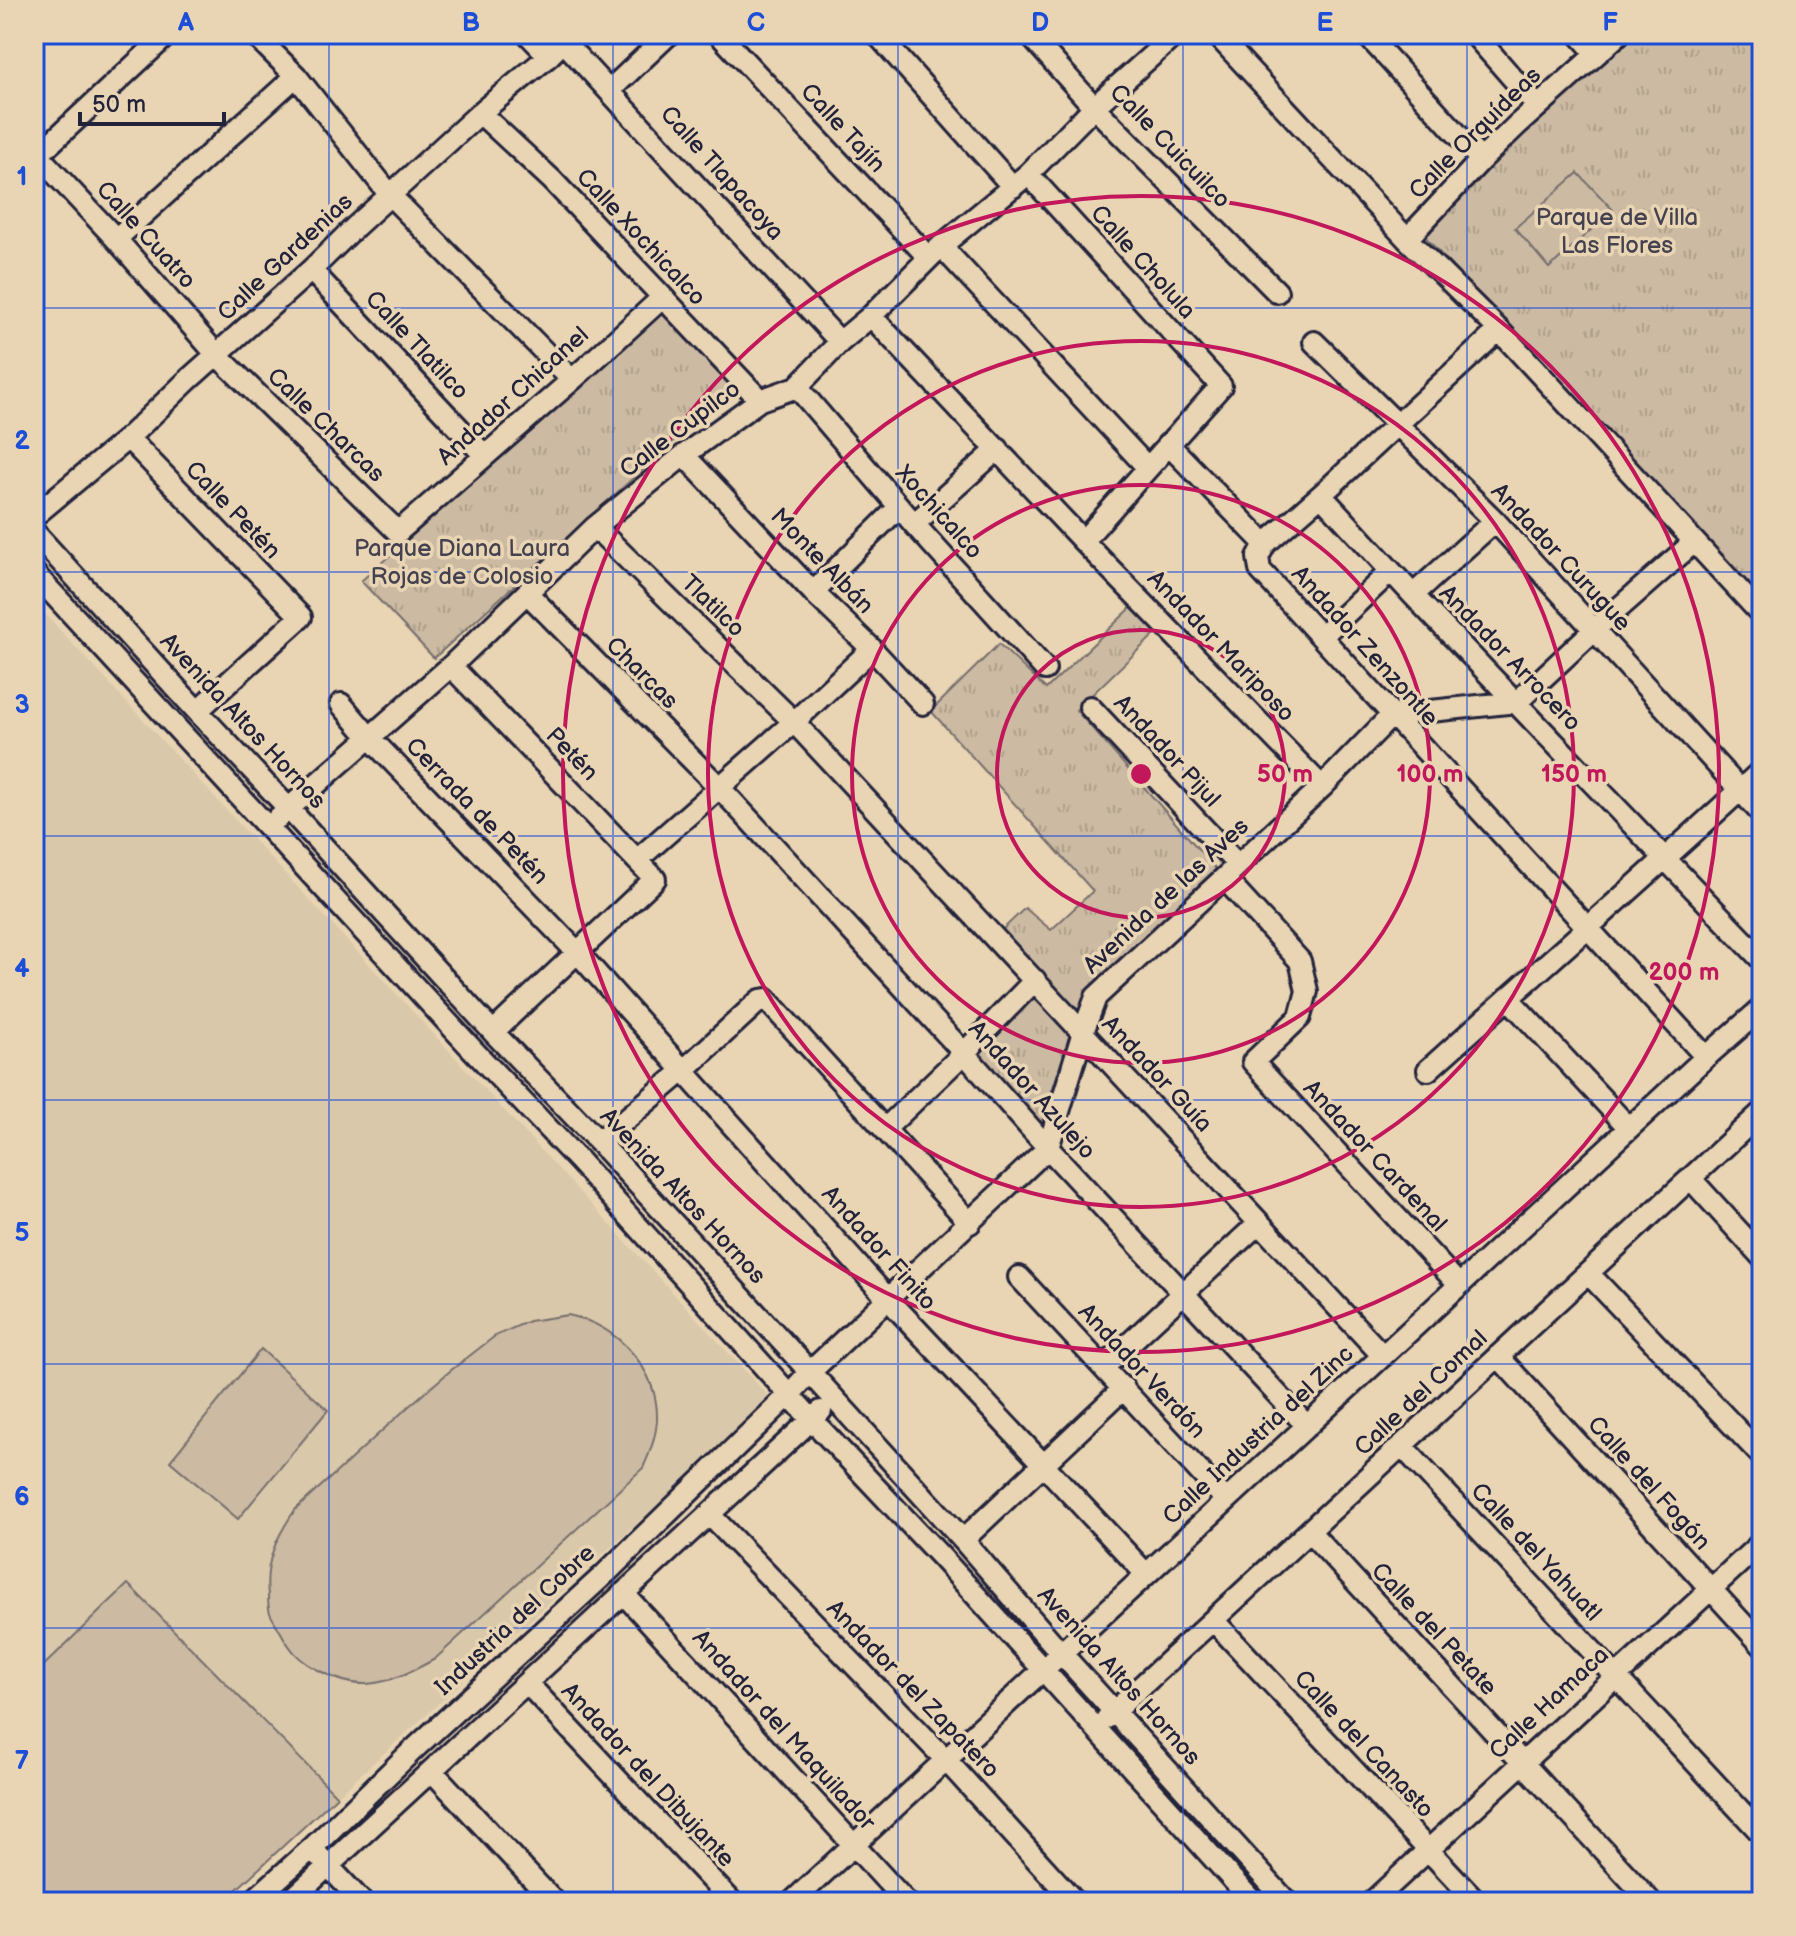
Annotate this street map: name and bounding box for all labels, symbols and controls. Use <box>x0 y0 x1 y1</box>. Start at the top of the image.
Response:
text: A <box>177 8 194 39</box>
text: B <box>462 8 480 39</box>
text: C <box>747 8 765 39</box>
text: D <box>1031 8 1049 39</box>
text: E <box>1317 8 1334 39</box>
text: F <box>1602 8 1618 39</box>
street label: Calle Orquídeas <box>1403 61 1547 205</box>
scale bar <box>80 76 224 126</box>
street label: Calle Tajín <box>794 77 892 179</box>
street label: Calle Cuicuilco <box>1104 78 1236 214</box>
text: 50 m <box>92 90 146 119</box>
street label: Calle Tlapacoya <box>654 100 790 246</box>
text: 1 <box>17 162 27 193</box>
street label: Calle Xochicalco <box>570 162 712 312</box>
street label: Calle Cuatro <box>90 175 202 295</box>
street label: Calle Gardenias <box>211 187 359 327</box>
street label: Calle Cholula <box>1084 199 1202 325</box>
park label: Parque de Villa Las Flores <box>1536 203 1698 260</box>
street label: Calle Tlatilco <box>359 285 475 405</box>
street label: Andador Chicanel <box>431 320 595 472</box>
street label: Calle Charcas <box>261 362 391 488</box>
street label: Calle Cupilco <box>614 374 746 484</box>
text: 2 <box>14 426 30 457</box>
street label: Calle Petén <box>179 455 287 565</box>
street label: Xochicalco <box>889 458 989 565</box>
street label: Andador Curugue <box>1485 477 1637 637</box>
street label: Monte Albán <box>764 502 880 620</box>
park label: Parque Diana Laura Rojas de Colosio <box>354 534 570 591</box>
street label: Andador Zenzontle <box>1285 560 1445 732</box>
street label: Andador Mariposo <box>1141 564 1301 728</box>
street label: Tlatilco <box>675 569 751 643</box>
street label: Andador Arrocero <box>1433 579 1587 737</box>
street label: Avenida Altos Hornos <box>154 627 332 815</box>
street label: Charcas <box>600 631 684 715</box>
street label: Andador Pijul <box>1108 689 1226 813</box>
text: 3 <box>14 690 30 721</box>
street label: Petén <box>540 721 604 787</box>
street label: Cerrada de Petén <box>400 732 554 890</box>
centre of rings <box>1127 760 1155 788</box>
text: 50 m <box>1257 760 1313 789</box>
text: 100 m <box>1397 760 1463 789</box>
text: 150 m <box>1541 760 1607 789</box>
street label: Avenida de las Aves <box>1077 812 1255 980</box>
text: 4 <box>14 954 30 985</box>
text: 200 m <box>1649 958 1719 987</box>
street label: Andador Guía <box>1096 1010 1218 1138</box>
street label: Andador Azulejo <box>962 1015 1102 1165</box>
street label: Andador Cardenal <box>1297 1074 1453 1238</box>
street label: Avenida Altos Hornos <box>594 1102 772 1290</box>
street label: Andador Finito <box>816 1180 942 1316</box>
text: 5 <box>14 1218 30 1249</box>
street label: Andador Verdón <box>1072 1298 1212 1444</box>
street label: Calle del Comal <box>1349 1324 1493 1462</box>
street label: Calle Industria del Zinc <box>1157 1339 1359 1531</box>
street label: Calle del Fogón <box>1581 1410 1717 1556</box>
street label: Calle del Yahuatl <box>1465 1477 1607 1627</box>
text: 6 <box>14 1482 30 1513</box>
street label: Industria del Cobre <box>429 1538 601 1702</box>
street label: Calle del Petate <box>1365 1557 1503 1701</box>
street label: Avenida Altos Hornos <box>1031 1581 1207 1771</box>
street label: Andador del Zapatero <box>820 1594 1006 1784</box>
street label: Andador del Maquilador <box>686 1624 882 1837</box>
street label: Calle Hamaca <box>1483 1640 1615 1766</box>
street label: Calle del Canasto <box>1288 1664 1440 1824</box>
street label: Andador del Dibujante <box>555 1677 741 1873</box>
text: 7 <box>15 1746 29 1777</box>

